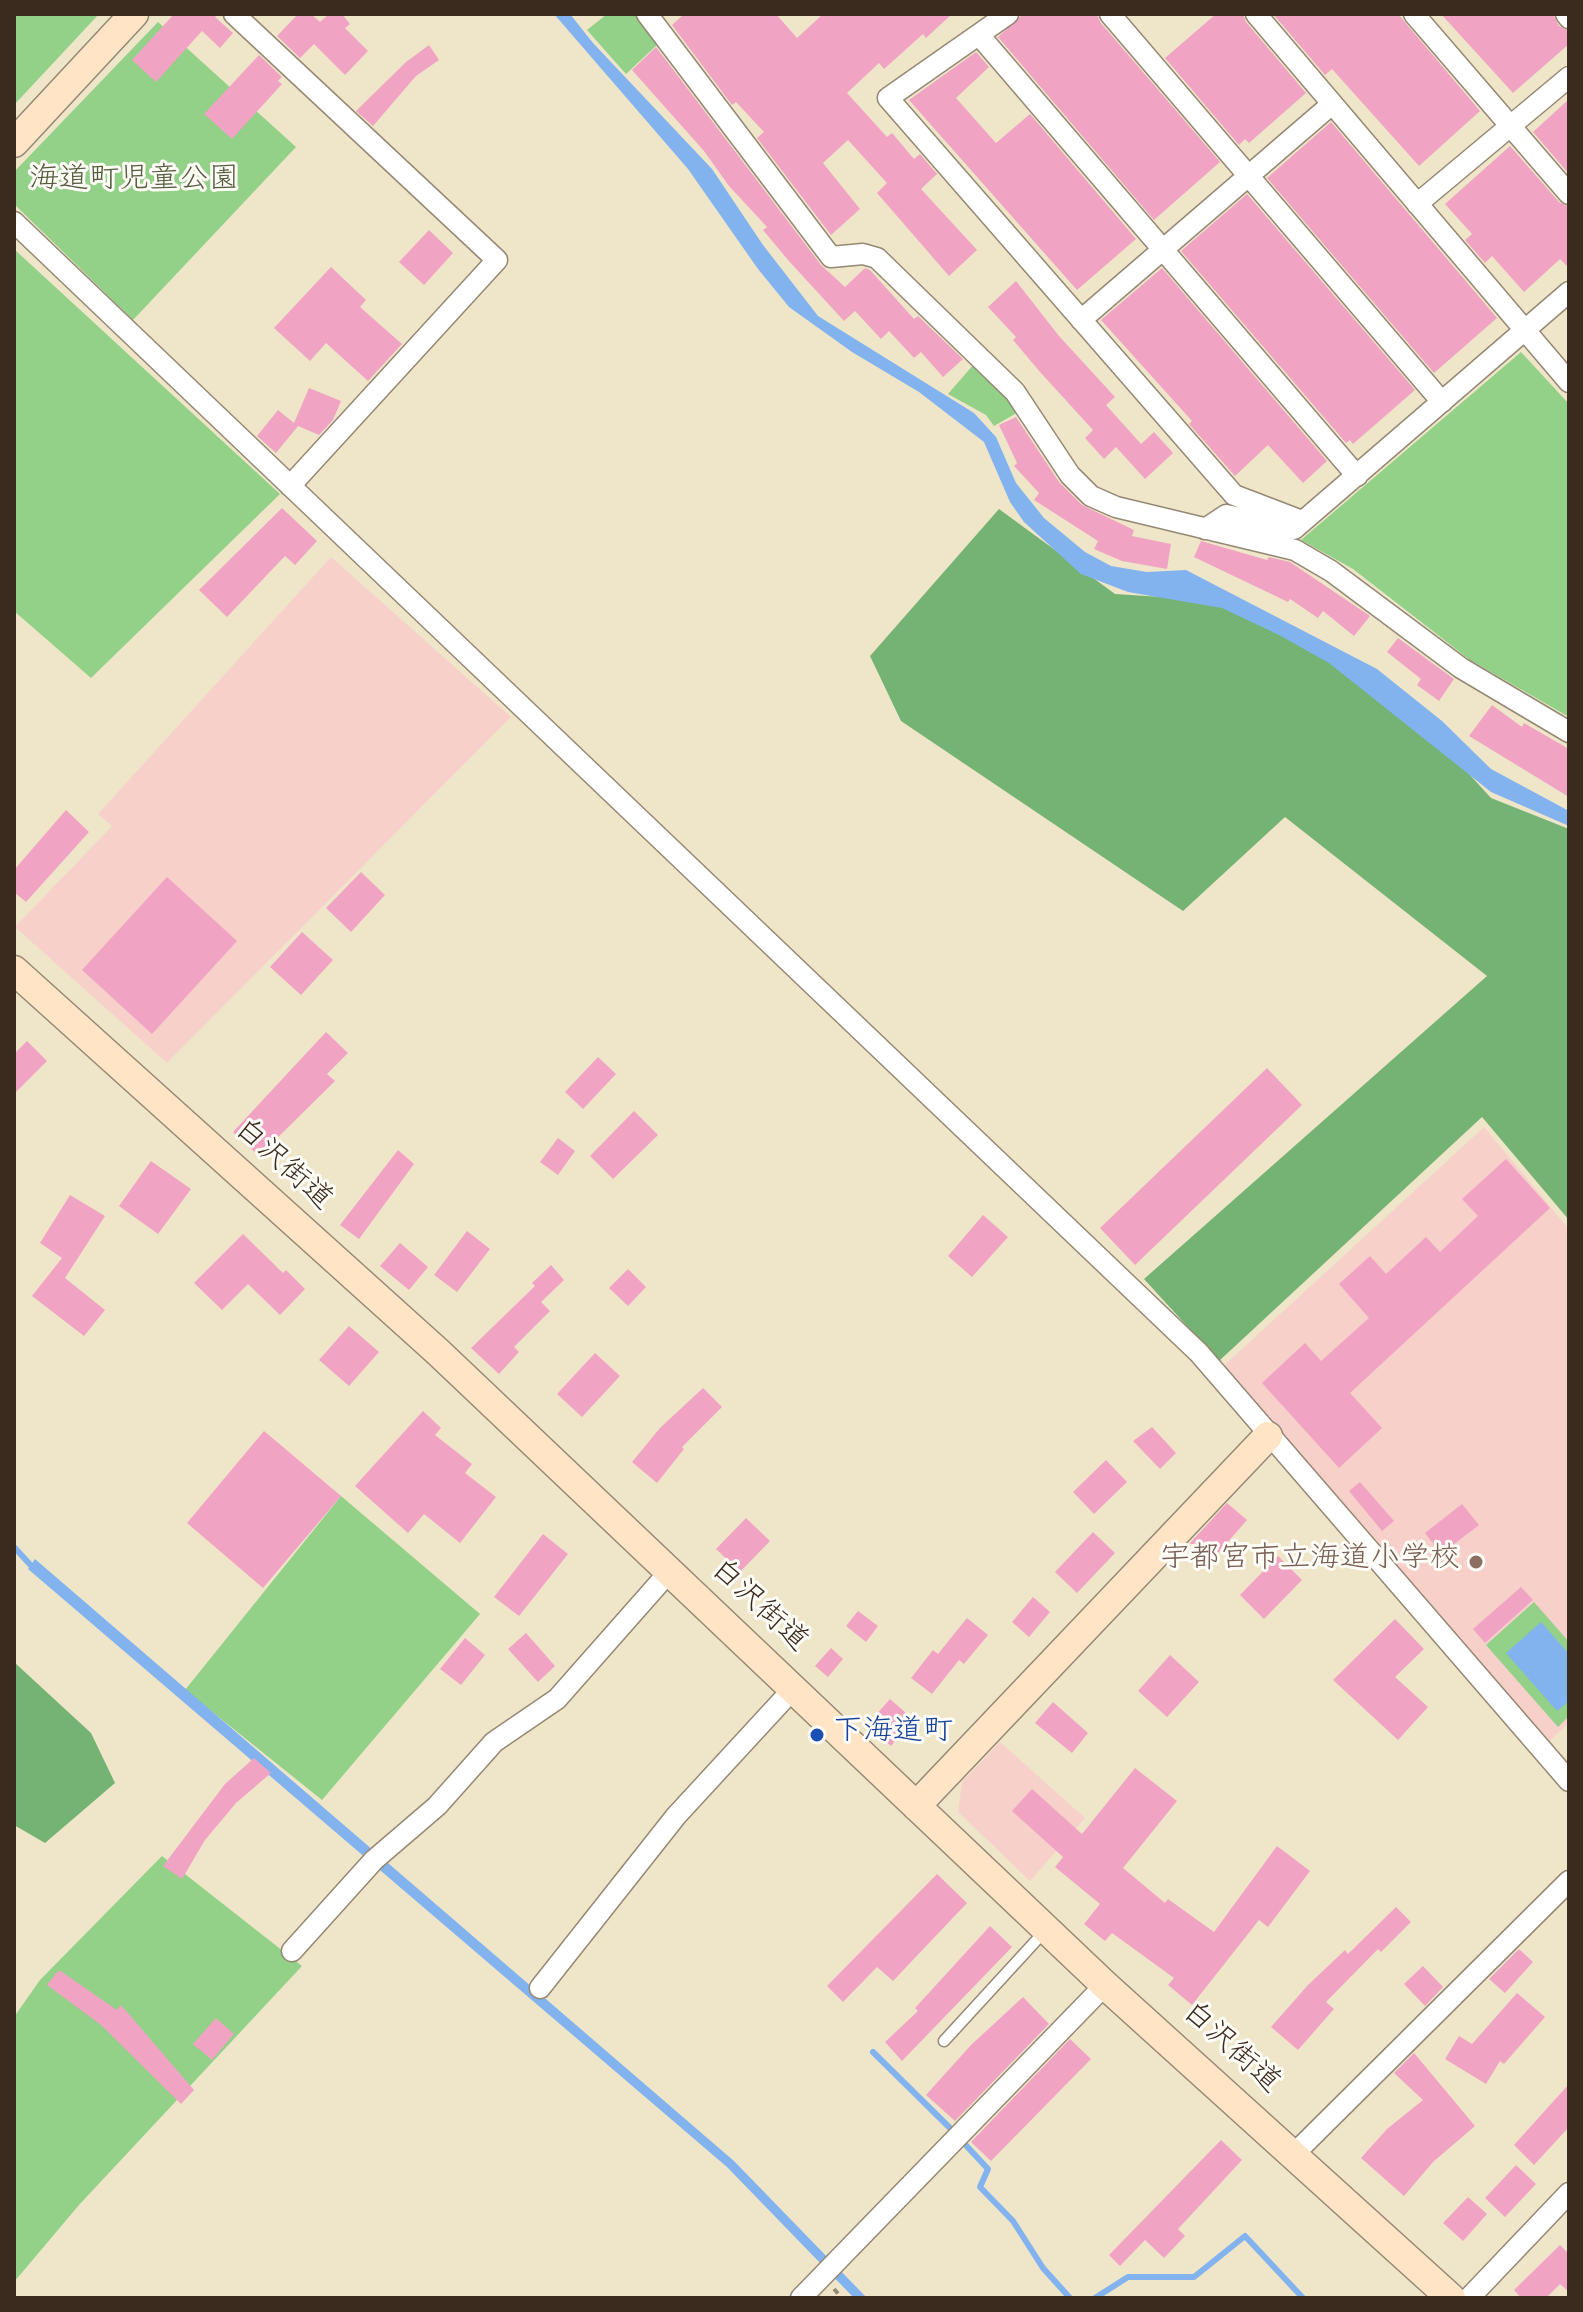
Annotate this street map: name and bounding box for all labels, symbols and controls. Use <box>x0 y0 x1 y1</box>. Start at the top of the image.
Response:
park label: 海道町児童公園 <box>29 165 239 201</box>
street label: 白沢街道 <box>224 1113 338 1221</box>
place label: 宇都宮市立海道小学校 <box>1160 1544 1460 1580</box>
marker: 宇都宮市立海道小学校 <box>1467 1553 1485 1571</box>
street label: 白沢街道 <box>701 1554 813 1662</box>
place label: 下海道町 <box>833 1717 953 1753</box>
marker: 下海道町 <box>808 1726 826 1744</box>
street label: 白沢街道 <box>1172 1996 1286 2104</box>

